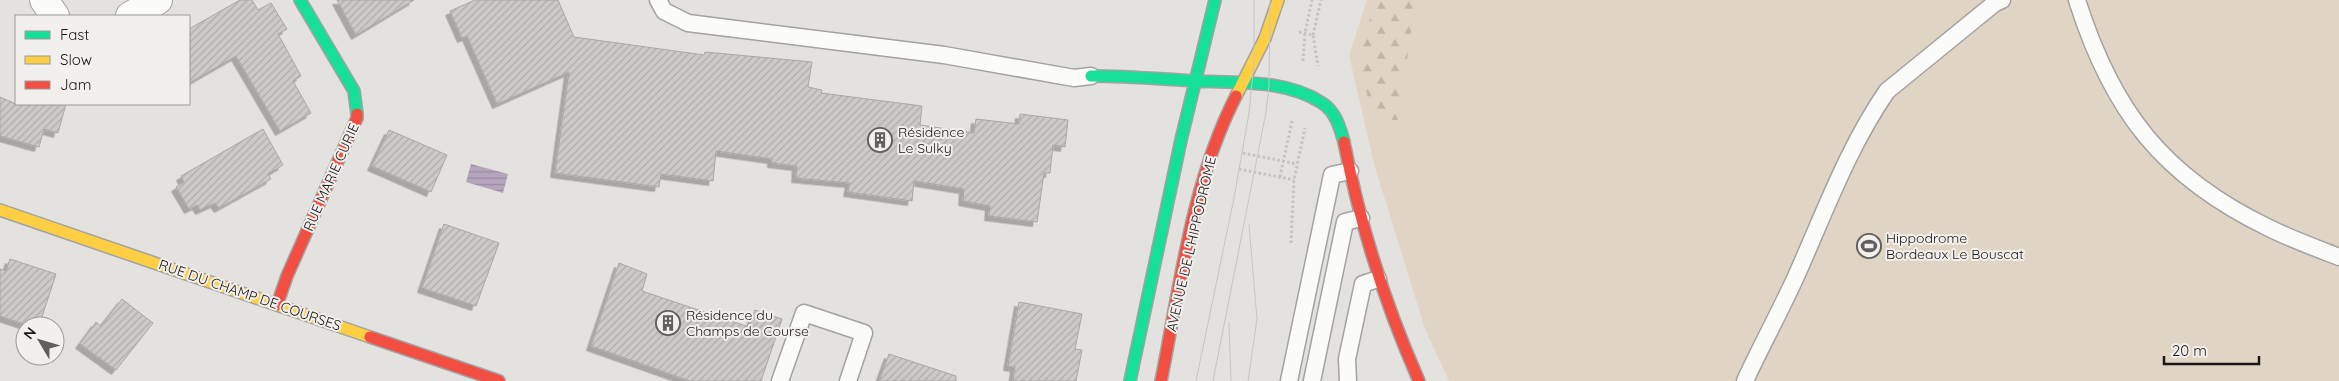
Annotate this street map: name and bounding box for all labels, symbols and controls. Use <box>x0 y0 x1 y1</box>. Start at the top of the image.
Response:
legend <box>15 15 190 105</box>
text: Fast <box>60 25 89 44</box>
text: Slow <box>60 50 92 69</box>
text: Jam <box>60 75 91 94</box>
street label: RUE MARIE CURIE <box>299 120 363 234</box>
place label: Résidence Le Sulky <box>898 123 965 157</box>
building icon: Résidence Le Sulky <box>867 127 893 153</box>
street label: AVENUE DE L'HIPPODROME <box>1162 154 1220 333</box>
place label: Hippodrome Bordeaux Le Bouscat <box>1886 229 2024 263</box>
sports icon: Hippodrome Bordeaux Le Bouscat <box>1856 233 1882 259</box>
street label: RUE DU CHAMP DE COURSES <box>156 255 344 335</box>
place label: Résidence du Champs de Course <box>686 306 809 340</box>
building icon: Résidence du Champs de Course <box>655 310 681 336</box>
north arrow <box>15 316 65 366</box>
text: N <box>19 323 40 343</box>
scale bar <box>2164 334 2259 366</box>
text: 20 m <box>2172 341 2207 360</box>

